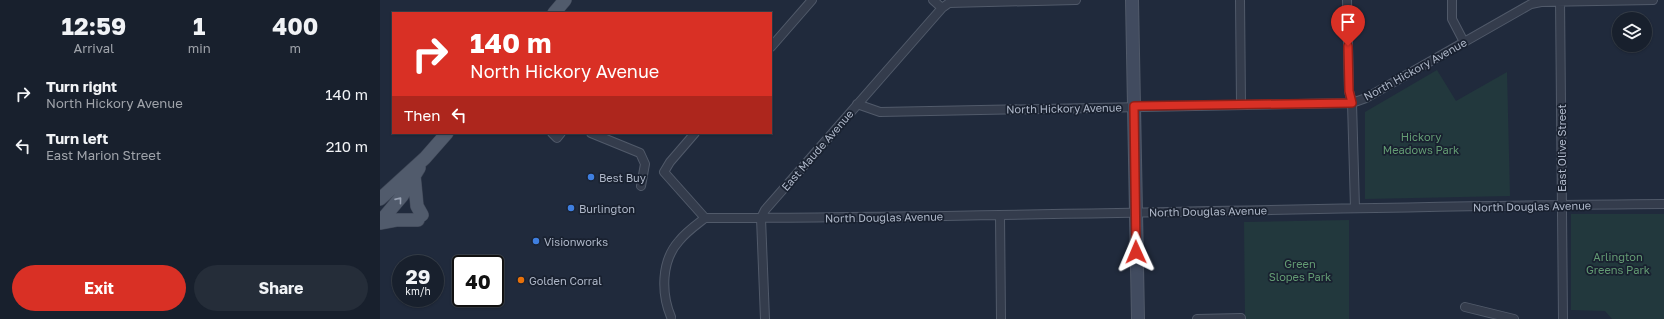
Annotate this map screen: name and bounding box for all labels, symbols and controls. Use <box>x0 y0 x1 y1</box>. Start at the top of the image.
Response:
pin <box>1331 5 1365 46</box>
text: 12:59 <box>62 11 126 40</box>
text: 1 <box>193 11 205 40</box>
text: 400 <box>272 11 318 40</box>
icon: arrive <box>1337 11 1359 33</box>
map controls <box>1612 12 1652 52</box>
button: layers <box>1612 12 1652 52</box>
text: 140 m <box>470 26 552 59</box>
icon: right <box>404 28 456 80</box>
street label: North Hickory Avenue <box>1361 35 1469 103</box>
text: Arrival <box>73 40 114 56</box>
text: min <box>188 40 211 56</box>
text: m <box>290 40 301 56</box>
text: North Hickory Avenue <box>470 60 659 82</box>
text: Turn right <box>46 77 117 95</box>
icon: right <box>12 83 34 105</box>
text: 140 m <box>325 85 368 103</box>
text: North Hickory Avenue <box>46 95 183 111</box>
street label: North Hickory Avenue <box>1006 100 1122 116</box>
icon: left <box>448 104 470 126</box>
street label: East Olive Street <box>1555 104 1568 192</box>
text: Then <box>404 106 440 124</box>
street label: East Maude Avenue <box>778 107 856 193</box>
text: Turn left <box>46 129 108 147</box>
park label: Hickory Meadows Park <box>1383 130 1459 156</box>
icon: left <box>12 135 34 157</box>
text: 210 m <box>326 137 368 155</box>
text: East Marion Street <box>46 147 161 163</box>
place label: Best Buy <box>599 171 646 184</box>
marker: Best Buy <box>586 172 596 182</box>
one-way arrow <box>394 197 401 204</box>
street label: North Douglas Avenue <box>1473 198 1591 214</box>
place label: Burlington <box>579 202 635 215</box>
marker: Burlington <box>566 203 576 213</box>
street label: North Douglas Avenue <box>1149 203 1267 219</box>
street label: North Douglas Avenue <box>825 209 943 225</box>
position arrow <box>1115 231 1157 273</box>
place label: Visionworks <box>544 235 608 248</box>
marker: Visionworks <box>531 236 541 246</box>
park label: Arlington Greens Park <box>1586 250 1650 276</box>
speed limit sign: 40 <box>452 255 504 307</box>
park label: Green Slopes Park <box>1269 257 1331 283</box>
text: 29 <box>406 264 430 288</box>
button: Exit <box>12 265 186 311</box>
button: Share <box>194 265 368 311</box>
place label: Golden Corral <box>529 274 602 287</box>
marker: Golden Corral <box>516 275 526 285</box>
text: km/h <box>405 285 431 297</box>

